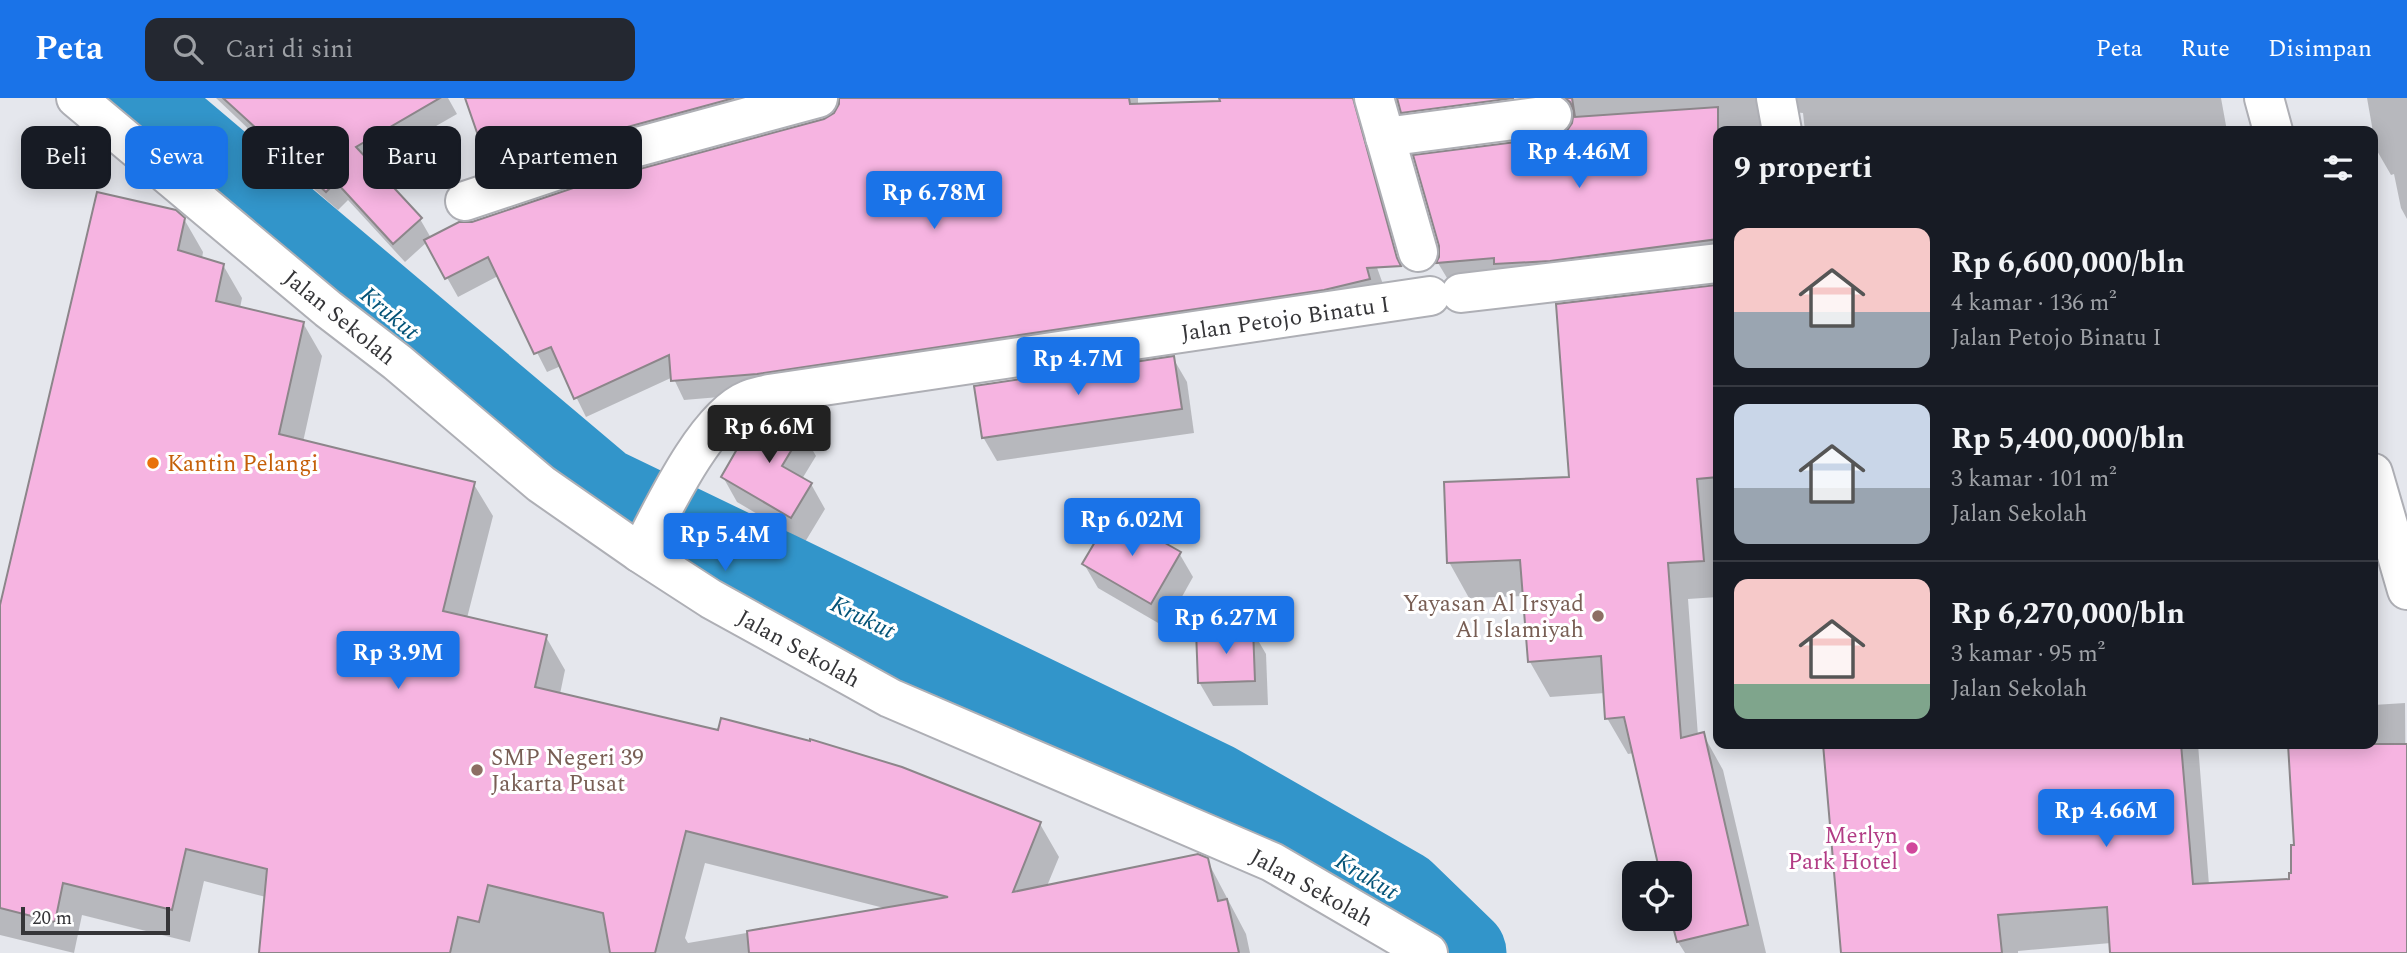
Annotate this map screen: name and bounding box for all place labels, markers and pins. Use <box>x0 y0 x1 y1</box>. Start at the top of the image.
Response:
pin: Rp 4.46M <box>1507 130 1651 190</box>
pin: Rp 6.78M <box>862 172 1006 231</box>
pin: Rp 4.7M <box>1013 338 1143 397</box>
pin: Rp 6.6M <box>704 406 834 465</box>
place label: Kantin Pelangi <box>167 447 319 482</box>
marker: Kantin Pelangi <box>145 455 161 471</box>
pin: Rp 6.02M <box>1060 498 1204 558</box>
pin: Rp 5.4M <box>660 514 790 573</box>
place label: Yayasan Al Irsyad Al Islamiyah <box>1403 587 1584 648</box>
pin: Rp 6.27M <box>1154 596 1298 656</box>
marker: Yayasan Al Irsyad Al Islamiyah <box>1590 608 1606 624</box>
pin: Rp 3.9M <box>333 632 463 691</box>
place label: SMP Negeri 39 Jakarta Pusat <box>491 741 644 802</box>
marker: SMP Negeri 39 Jakarta Pusat <box>469 762 485 778</box>
pin: Rp 4.66M <box>2034 790 2178 849</box>
place label: Merlyn Park Hotel <box>1788 819 1898 880</box>
marker: Merlyn Park Hotel <box>1904 840 1920 856</box>

